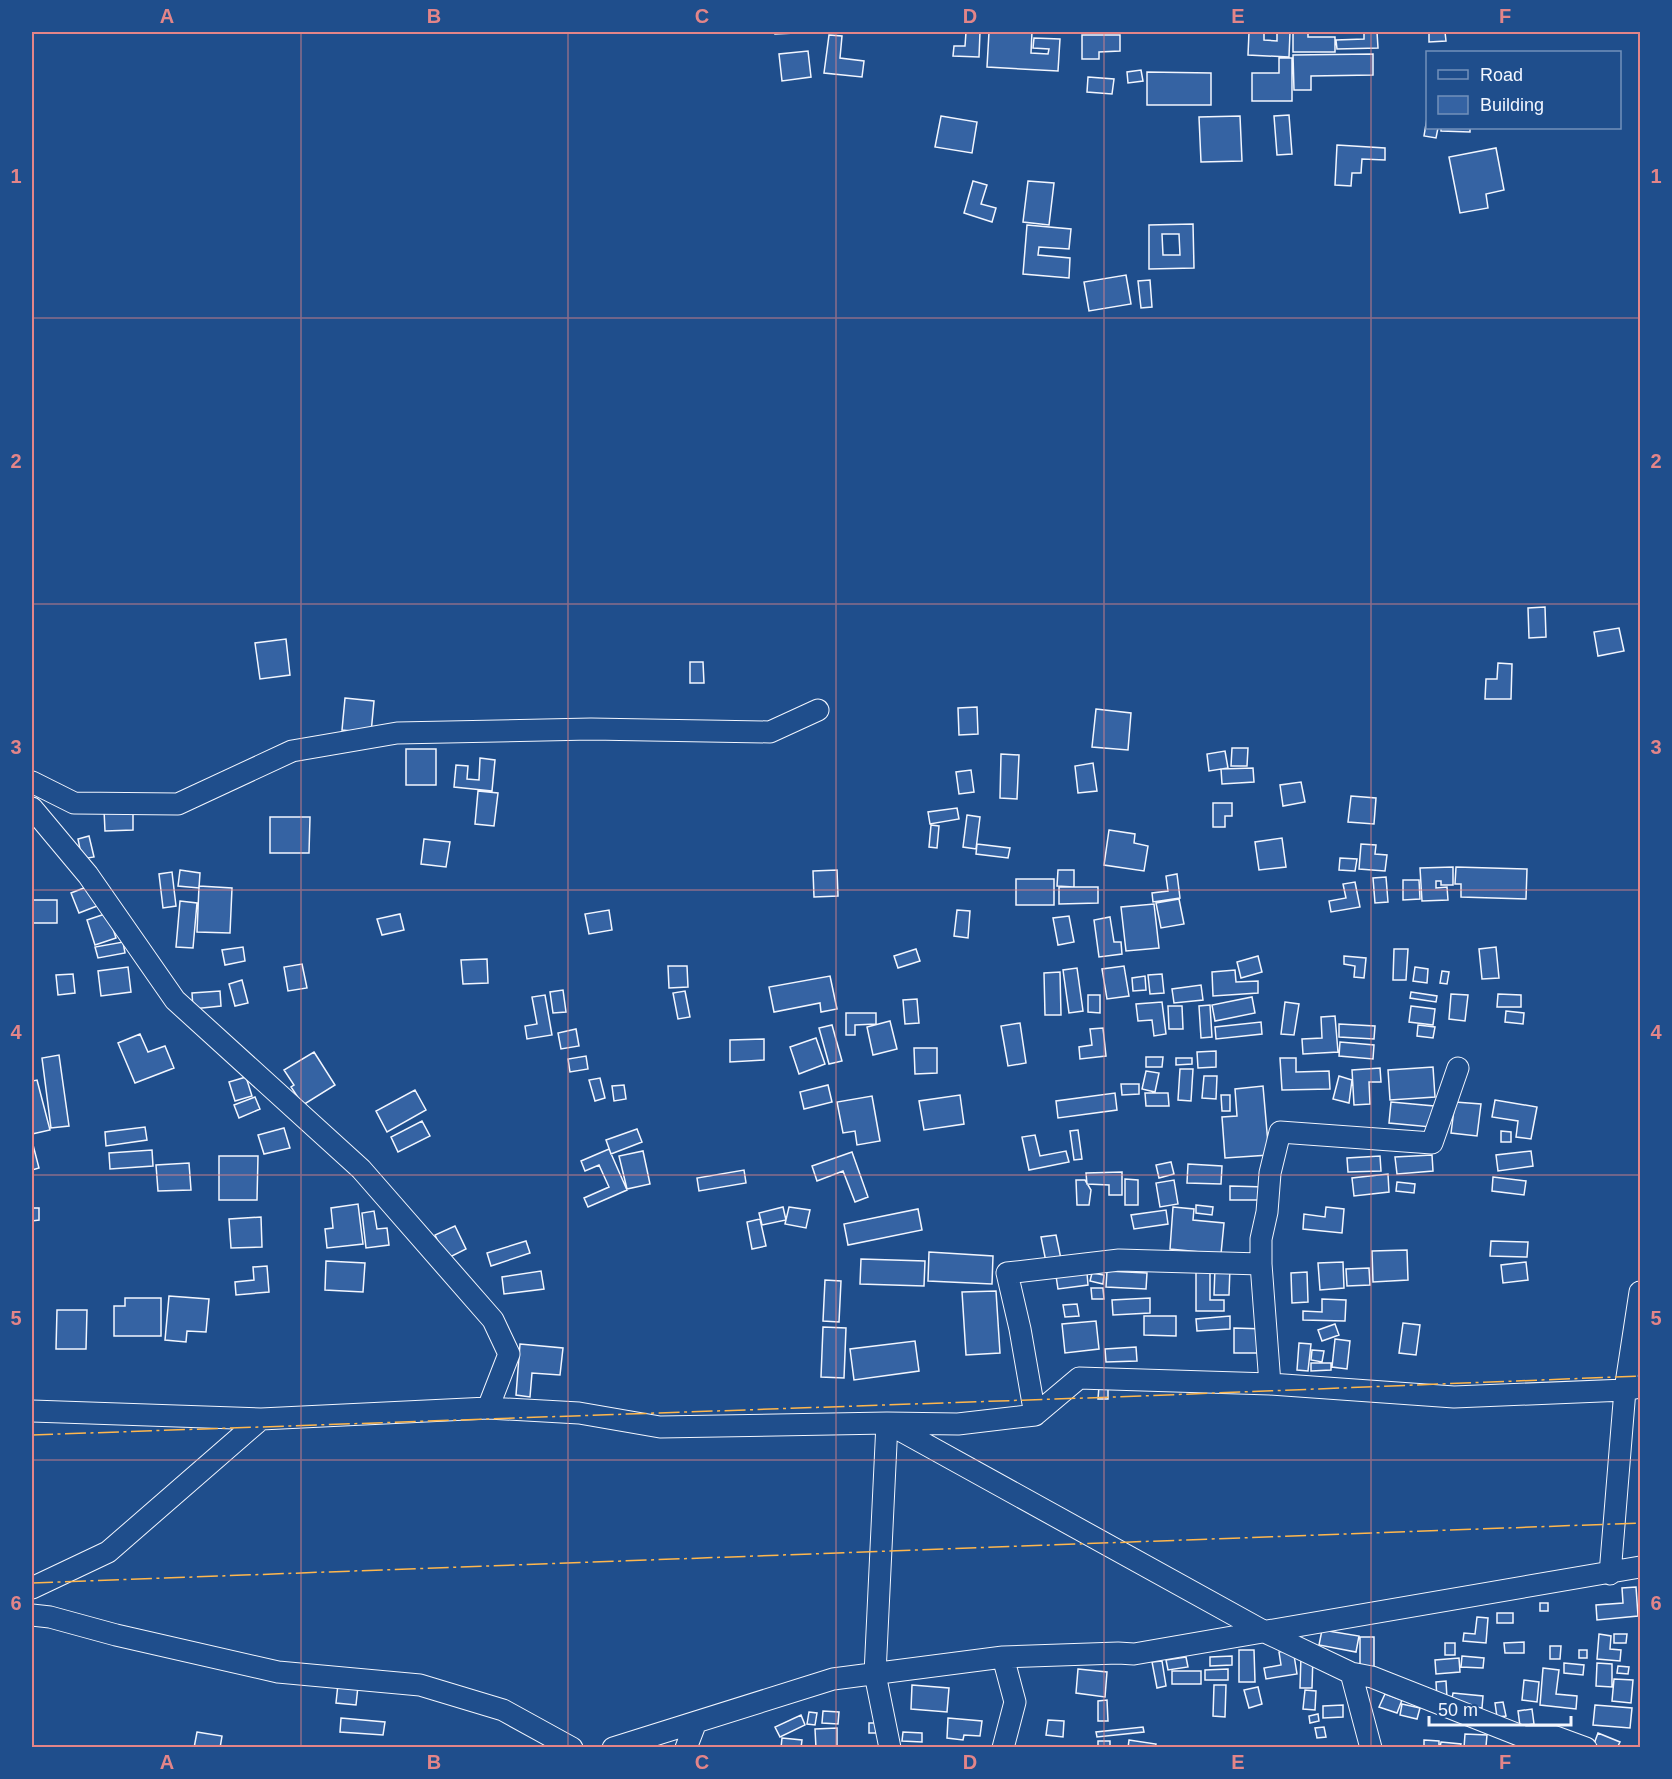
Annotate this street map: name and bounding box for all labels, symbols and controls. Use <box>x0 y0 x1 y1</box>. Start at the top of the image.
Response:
text: A <box>160 5 174 27</box>
text: B <box>427 5 441 27</box>
text: C <box>695 5 709 27</box>
text: D <box>963 5 977 27</box>
text: E <box>1231 5 1245 27</box>
text: F <box>1499 5 1511 27</box>
legend <box>1426 51 1621 129</box>
text: Road <box>1480 65 1523 85</box>
text: Building <box>1480 95 1544 115</box>
text: 1 <box>10 165 22 187</box>
text: 1 <box>1650 165 1662 187</box>
text: 2 <box>10 450 22 472</box>
text: 2 <box>1650 450 1662 472</box>
text: 3 <box>10 736 22 758</box>
text: 3 <box>1650 736 1662 758</box>
text: 4 <box>10 1021 22 1043</box>
text: 4 <box>1650 1021 1662 1043</box>
text: 5 <box>10 1307 22 1329</box>
text: 5 <box>1650 1307 1662 1329</box>
text: 6 <box>10 1592 22 1614</box>
text: 6 <box>1650 1592 1662 1614</box>
scale bar <box>1429 1689 1572 1727</box>
text: 50 m <box>1438 1700 1478 1720</box>
text: A <box>160 1751 174 1773</box>
text: B <box>427 1751 441 1773</box>
text: C <box>695 1751 709 1773</box>
text: D <box>963 1751 977 1773</box>
text: E <box>1231 1751 1245 1773</box>
text: F <box>1499 1751 1511 1773</box>

